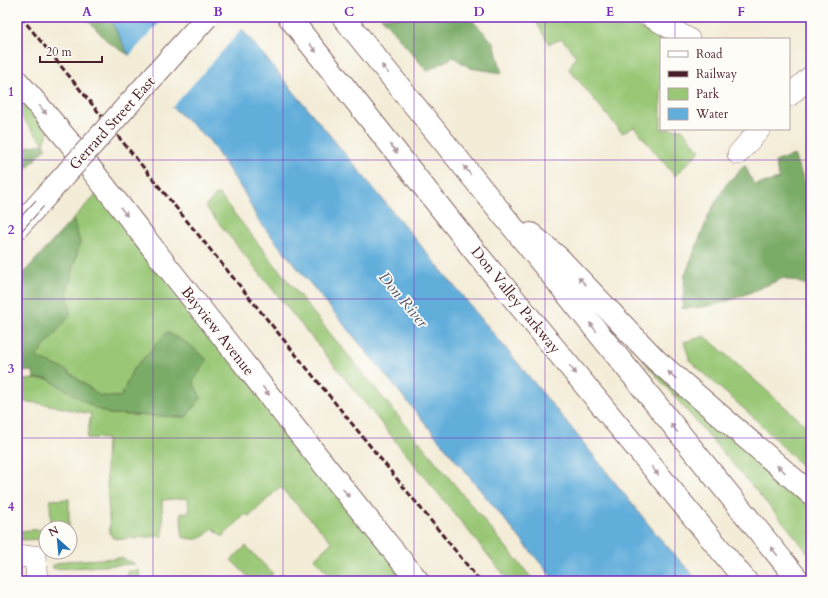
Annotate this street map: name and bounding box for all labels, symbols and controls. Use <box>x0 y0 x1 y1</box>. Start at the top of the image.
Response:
text: A <box>82 3 92 21</box>
text: B <box>213 3 223 21</box>
text: C <box>344 3 354 21</box>
text: D <box>473 3 485 21</box>
text: E <box>606 3 614 21</box>
text: F <box>737 3 745 21</box>
scale bar <box>40 38 102 64</box>
legend <box>660 38 790 130</box>
one-way arrow <box>309 42 318 53</box>
text: 20 m <box>46 44 73 60</box>
text: Road <box>696 46 723 62</box>
one-way arrow <box>381 63 389 74</box>
text: Railway <box>696 66 738 82</box>
street label: Gerrard Street East <box>65 72 159 174</box>
text: 1 <box>8 83 14 101</box>
text: Park <box>696 86 720 102</box>
one-way arrow <box>39 105 48 116</box>
text: Water <box>695 106 729 122</box>
one-way arrow <box>390 144 398 155</box>
one-way arrow <box>462 164 471 175</box>
one-way arrow <box>120 206 129 217</box>
text: 2 <box>8 221 15 239</box>
street label: Don Valley Parkway <box>467 242 565 358</box>
water label: Don River <box>373 267 434 333</box>
one-way arrow <box>577 276 587 286</box>
street label: Bayview Avenue <box>177 282 259 380</box>
one-way arrow <box>589 321 597 332</box>
text: 3 <box>8 360 15 378</box>
one-way arrow <box>569 365 577 375</box>
one-way arrow <box>667 370 678 379</box>
one-way arrow <box>261 385 270 396</box>
one-way arrow <box>670 423 679 434</box>
one-way arrow <box>776 464 787 473</box>
one-way arrow <box>651 465 660 476</box>
one-way arrow <box>342 488 350 499</box>
text: 4 <box>8 498 15 516</box>
north arrow <box>38 520 78 560</box>
text: N <box>46 522 62 540</box>
one-way arrow <box>770 545 778 556</box>

